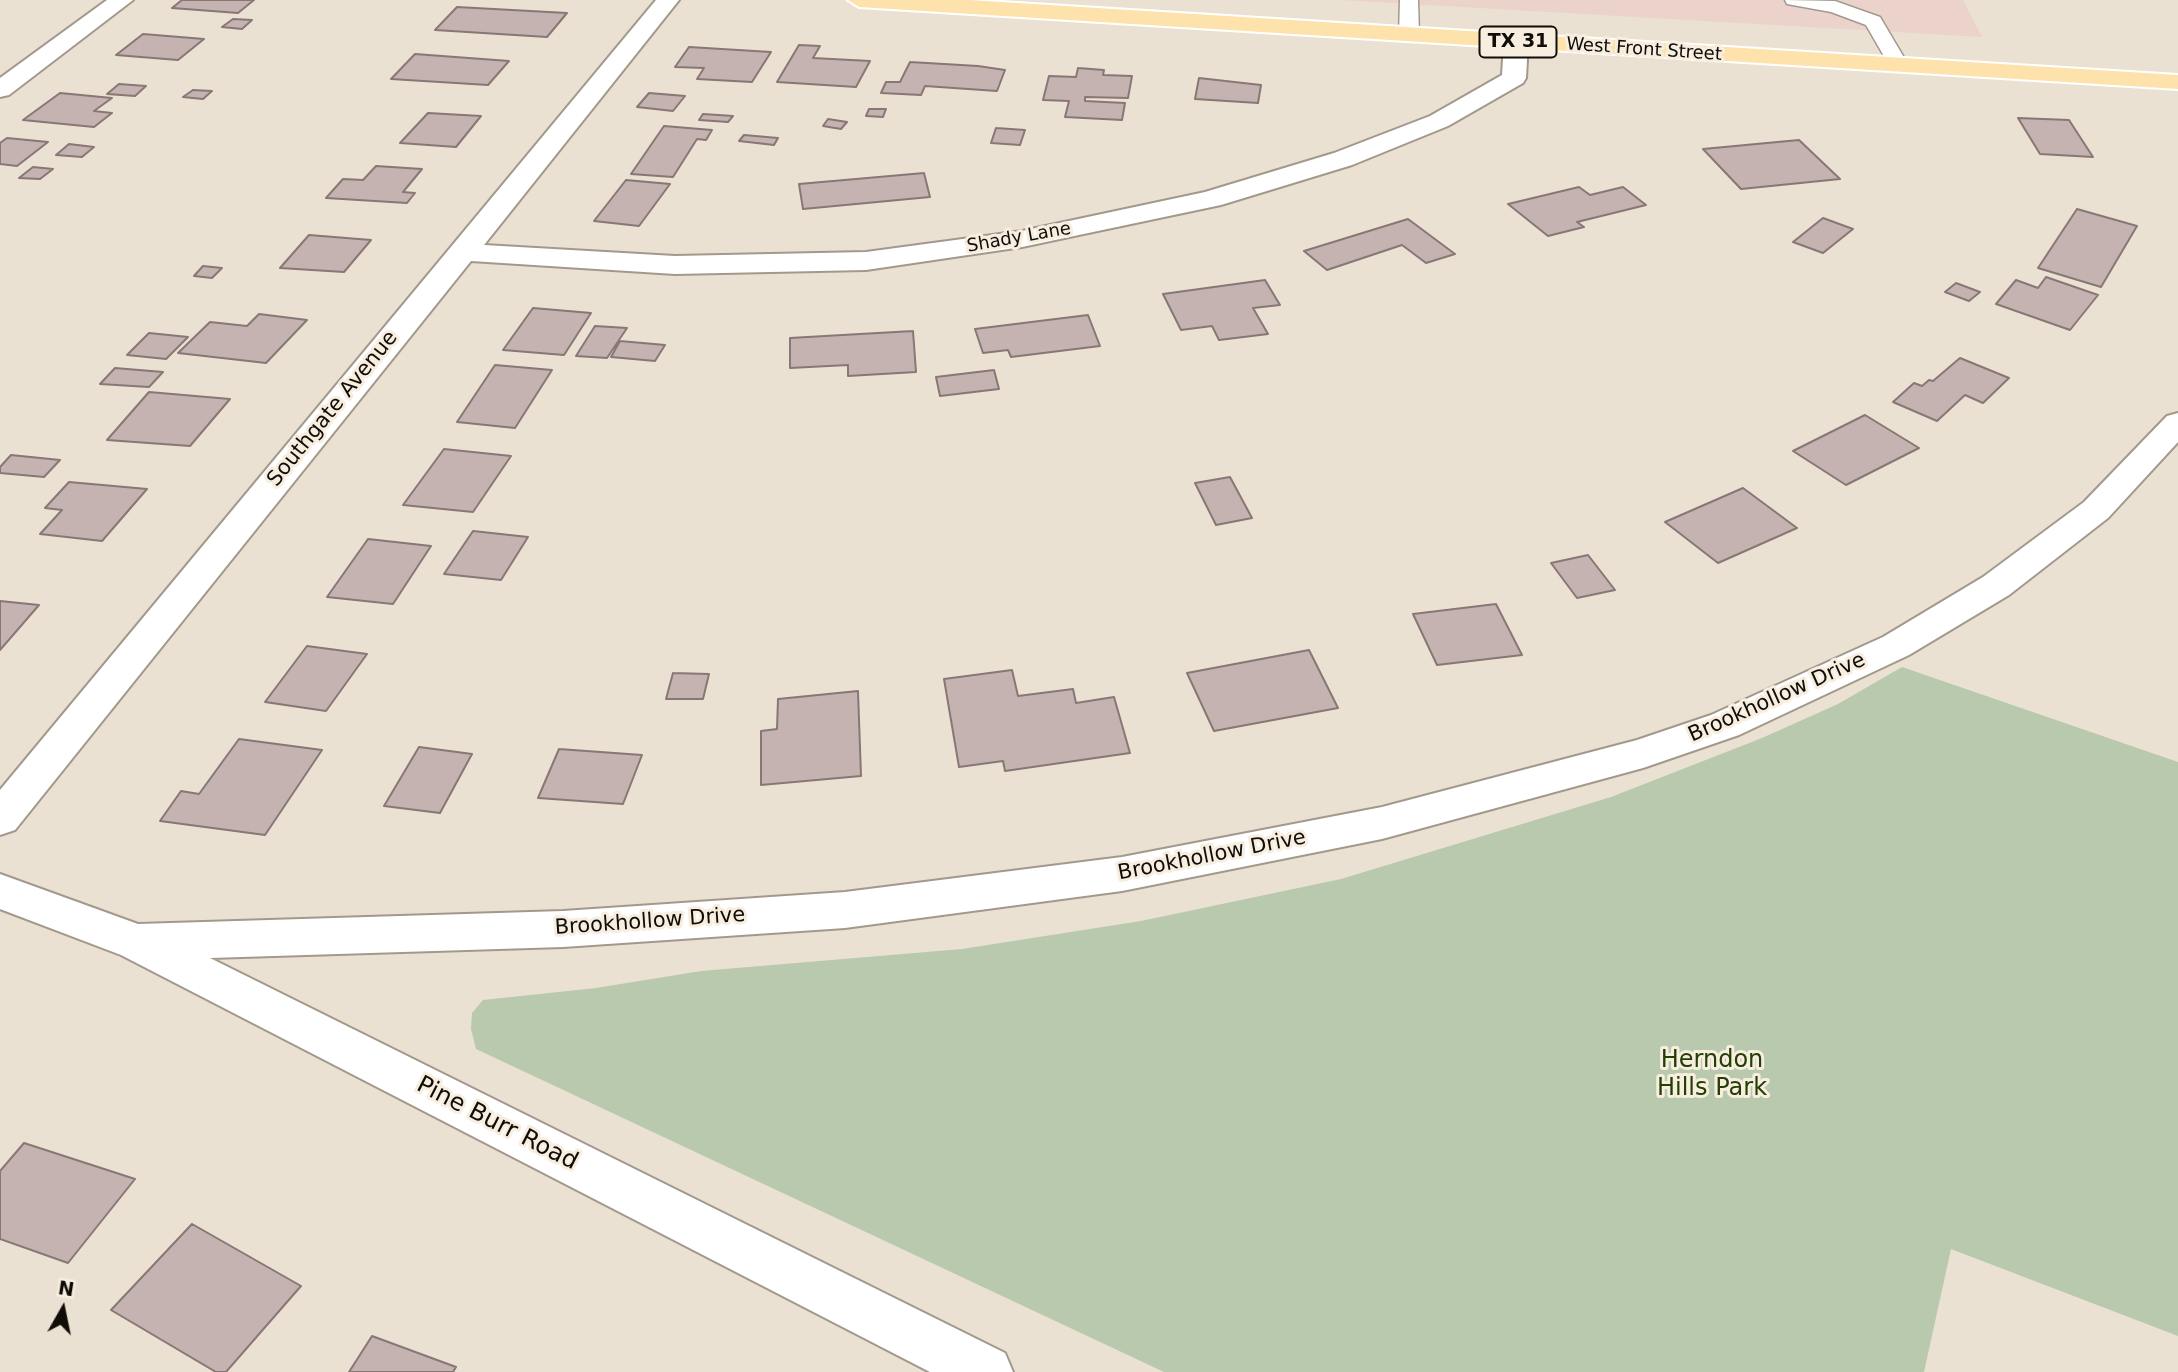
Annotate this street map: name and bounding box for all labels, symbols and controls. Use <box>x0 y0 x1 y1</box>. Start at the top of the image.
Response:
road number: TX 31 <box>1480 26 1556 58</box>
street label: West Front Street <box>1565 34 1723 66</box>
street label: Shady Lane <box>965 218 1073 258</box>
street label: Southgate Avenue <box>262 326 404 492</box>
street label: Brookhollow Drive <box>1685 648 1869 748</box>
street label: Brookhollow Drive <box>1116 825 1308 887</box>
street label: Brookhollow Drive <box>554 903 746 941</box>
park label: Herndon Hills Park <box>1657 1047 1767 1103</box>
street label: Pine Burr Road <box>412 1071 582 1177</box>
north arrow <box>28 1274 98 1344</box>
text: N <box>57 1276 76 1300</box>

